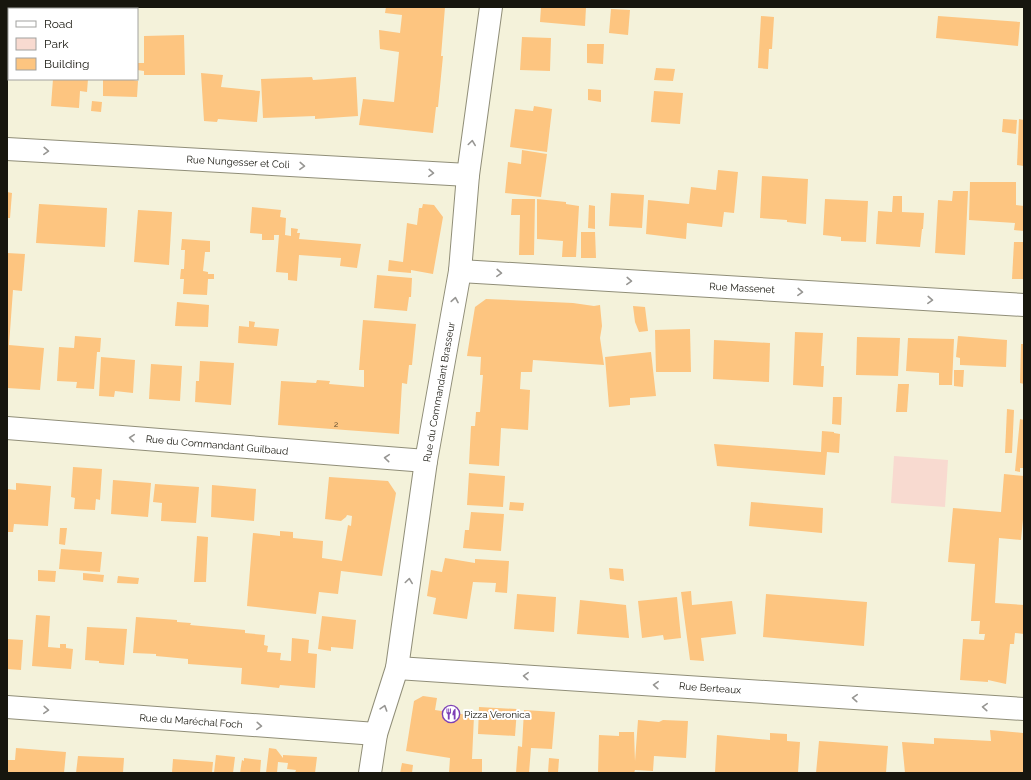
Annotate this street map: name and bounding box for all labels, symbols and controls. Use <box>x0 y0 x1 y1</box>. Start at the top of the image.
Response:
legend <box>8 8 138 80</box>
text: Road <box>44 17 73 31</box>
text: Park <box>44 37 69 51</box>
text: Building <box>44 57 90 71</box>
one-way arrow <box>467 140 476 147</box>
one-way arrow <box>43 147 49 156</box>
street label: Rue Nungesser et Coli <box>186 154 290 170</box>
one-way arrow <box>299 161 305 170</box>
one-way arrow <box>428 169 434 177</box>
one-way arrow <box>496 269 502 278</box>
one-way arrow <box>626 277 632 286</box>
street label: Rue Massenet <box>709 281 776 295</box>
one-way arrow <box>797 287 803 296</box>
one-way arrow <box>927 295 933 304</box>
one-way arrow <box>450 297 459 303</box>
street label: Rue du Commandant Brasseur <box>421 321 457 463</box>
house number: 2 <box>334 419 338 429</box>
street label: Rue du Commandant Guilbaud <box>145 433 289 457</box>
one-way arrow <box>129 434 135 443</box>
one-way arrow <box>384 454 390 463</box>
one-way arrow <box>404 578 413 584</box>
one-way arrow <box>523 671 529 680</box>
one-way arrow <box>653 680 659 689</box>
street label: Rue Berteaux <box>678 680 742 696</box>
one-way arrow <box>852 694 858 702</box>
one-way arrow <box>982 702 988 711</box>
one-way arrow <box>379 704 388 711</box>
restaurant icon: Pizza Veronica <box>441 704 461 724</box>
one-way arrow <box>43 706 49 715</box>
place label: Pizza Veronica <box>464 709 530 720</box>
street label: Rue du Maréchal Foch <box>139 712 243 730</box>
one-way arrow <box>256 721 262 730</box>

